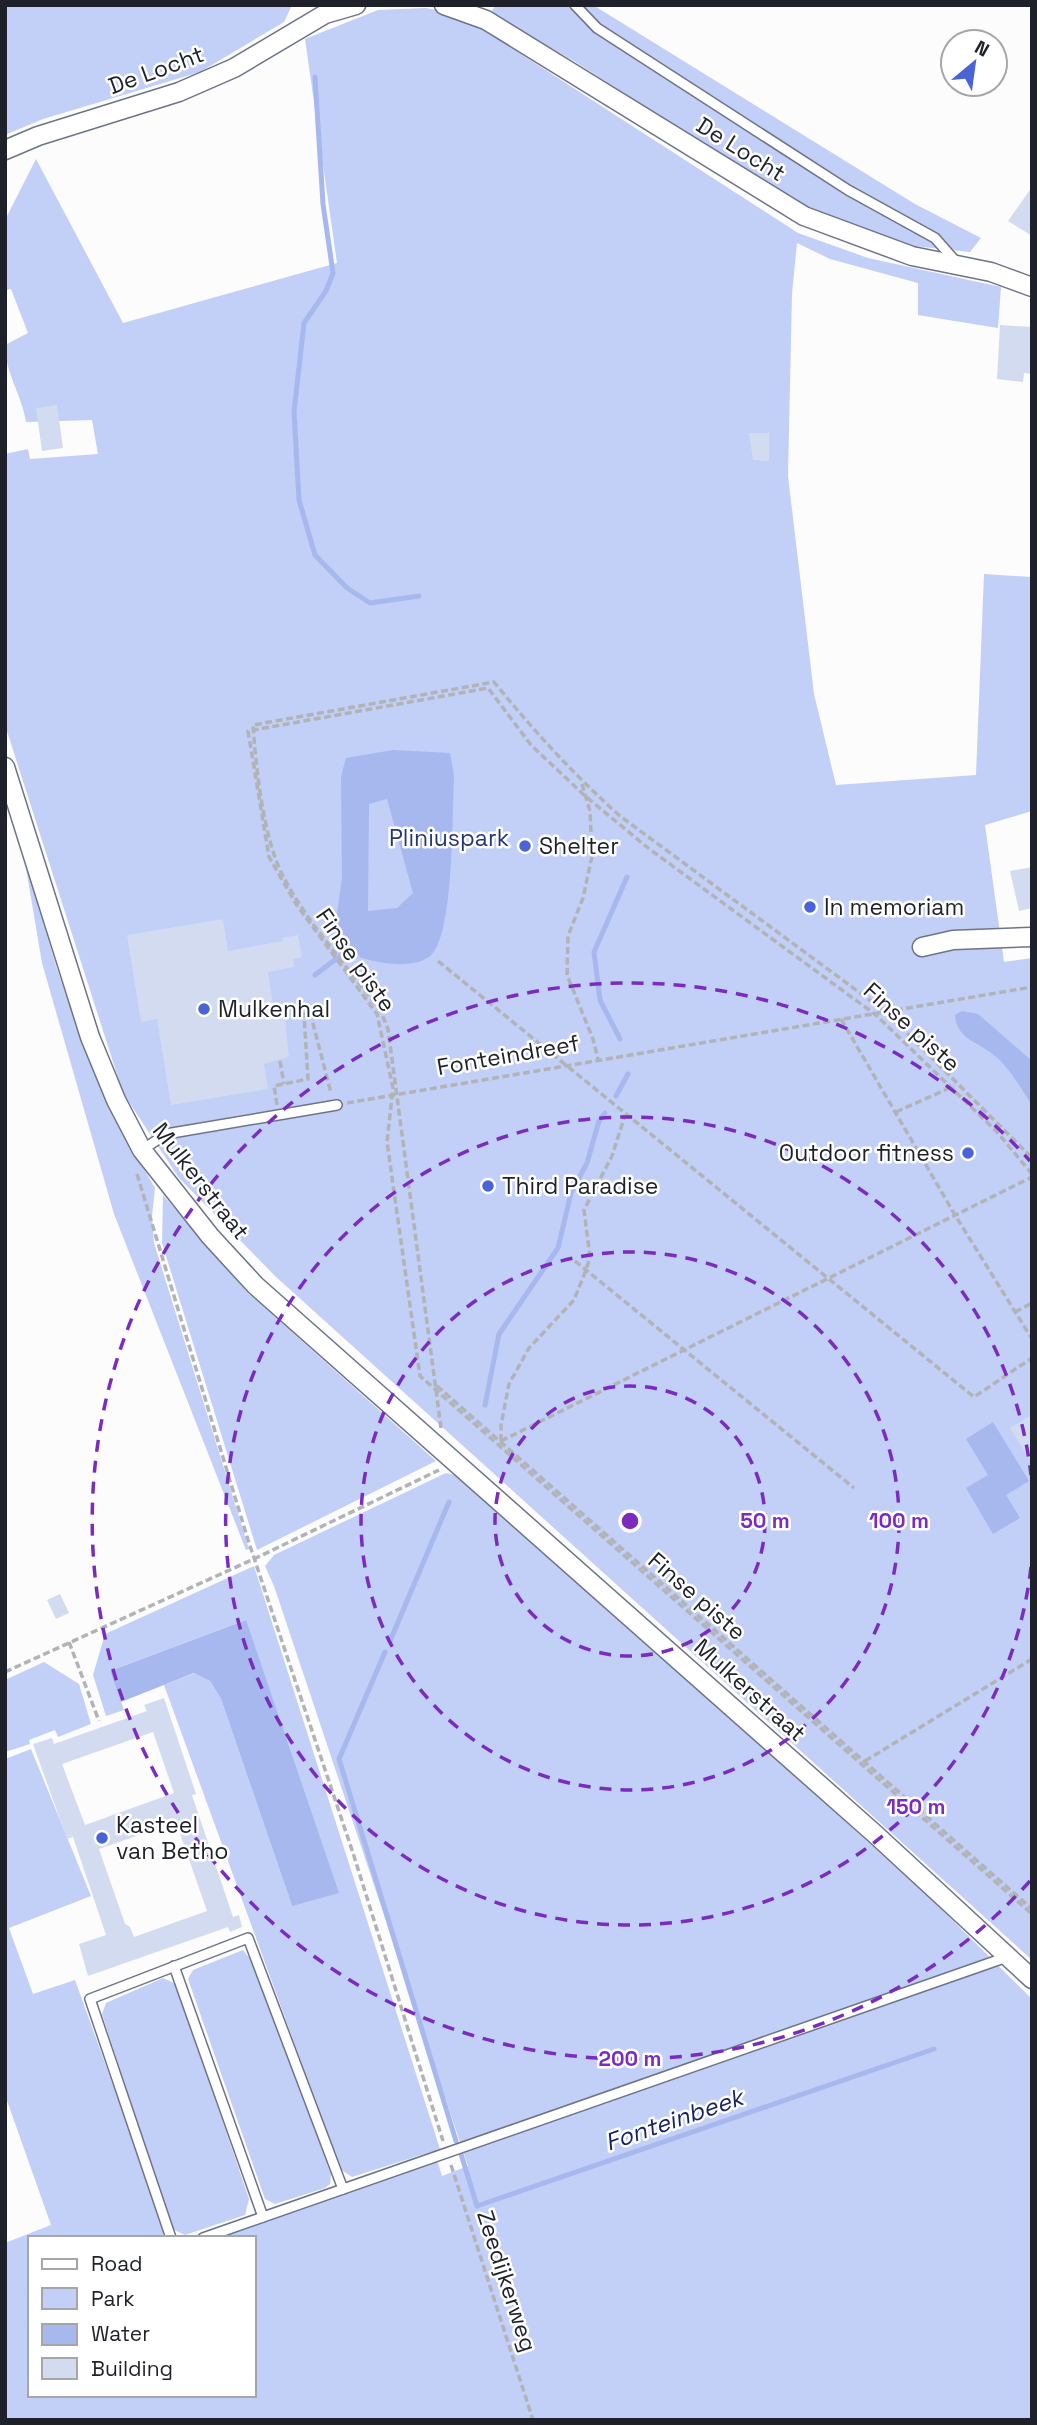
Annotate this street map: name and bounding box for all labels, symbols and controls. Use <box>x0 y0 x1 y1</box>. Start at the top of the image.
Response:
north arrow <box>939 28 1009 98</box>
text: N <box>970 35 994 63</box>
street label: De Locht <box>104 39 208 101</box>
street label: De Locht <box>691 110 791 188</box>
park label: Pliniuspark <box>389 823 509 853</box>
place label: Shelter <box>539 831 619 861</box>
marker: Shelter <box>517 838 533 854</box>
place label: In memoriam <box>824 892 964 922</box>
marker: In memoriam <box>802 899 818 915</box>
street label: Finse piste <box>309 902 403 1018</box>
street label: Finse piste <box>857 976 967 1078</box>
place label: Mulkenhal <box>218 994 330 1024</box>
marker: Mulkenhal <box>196 1001 212 1017</box>
street label: Fonteindreef <box>435 1028 581 1082</box>
street label: Mulkerstraat <box>146 1116 256 1246</box>
place label: Outdoor fitness <box>779 1138 954 1168</box>
marker: Outdoor fitness <box>960 1145 976 1161</box>
place label: Third Paradise <box>502 1171 658 1201</box>
marker: Third Paradise <box>480 1178 496 1194</box>
text: 50 m <box>740 1507 790 1534</box>
text: 100 m <box>869 1507 929 1534</box>
centre of rings <box>618 1509 642 1533</box>
street label: Finse piste <box>642 1545 752 1647</box>
street label: Mulkerstraat <box>688 1632 812 1748</box>
text: 150 m <box>887 1793 945 1820</box>
place label: Kasteel van Betho <box>116 1810 229 1866</box>
marker: Kasteel van Betho <box>94 1830 110 1846</box>
text: 200 m <box>599 2045 661 2072</box>
water label: Fonteinbeek <box>601 2080 750 2158</box>
street label: Zeedijkerweg <box>470 2206 544 2356</box>
legend <box>28 2236 256 2397</box>
text: Road <box>91 2250 143 2277</box>
text: Park <box>91 2285 135 2312</box>
text: Water <box>91 2320 150 2347</box>
text: Building <box>91 2355 173 2382</box>

